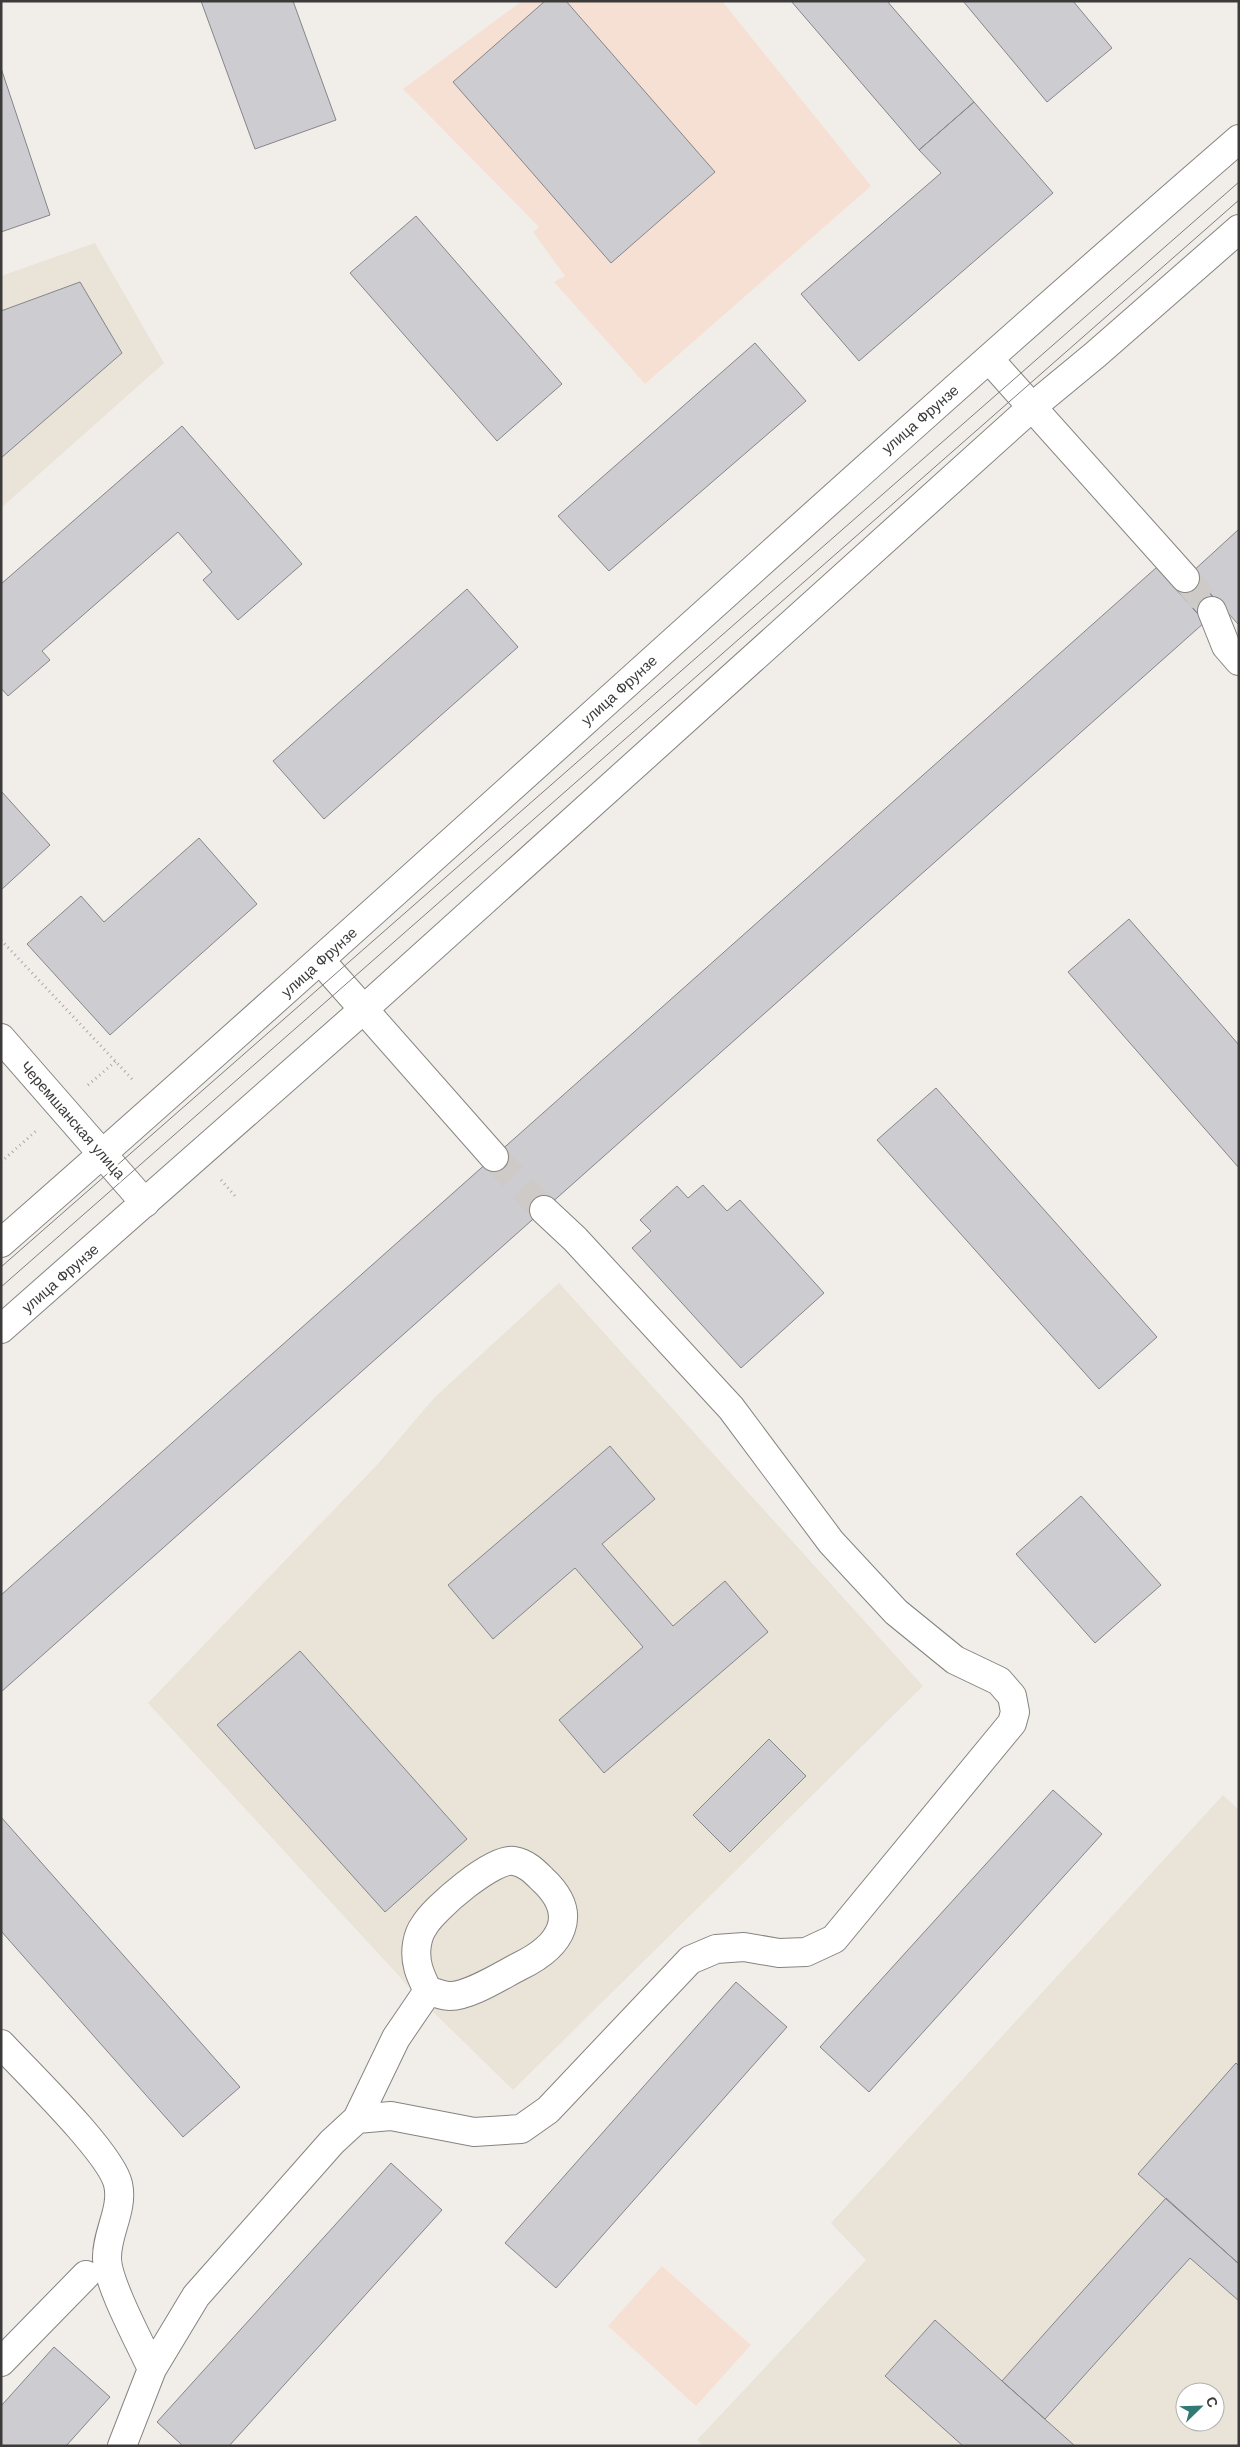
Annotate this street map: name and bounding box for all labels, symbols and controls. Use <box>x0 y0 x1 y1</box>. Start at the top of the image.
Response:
street label: улица Фрунзе <box>878 381 962 457</box>
street label: улица Фрунзе <box>578 652 660 728</box>
street label: улица Фрунзе <box>278 924 360 1000</box>
street label: Черемшанская улица <box>17 1058 129 1183</box>
street label: улица Фрунзе <box>18 1240 102 1316</box>
north arrow <box>1175 2382 1225 2432</box>
text: С <box>1203 2394 1221 2410</box>

